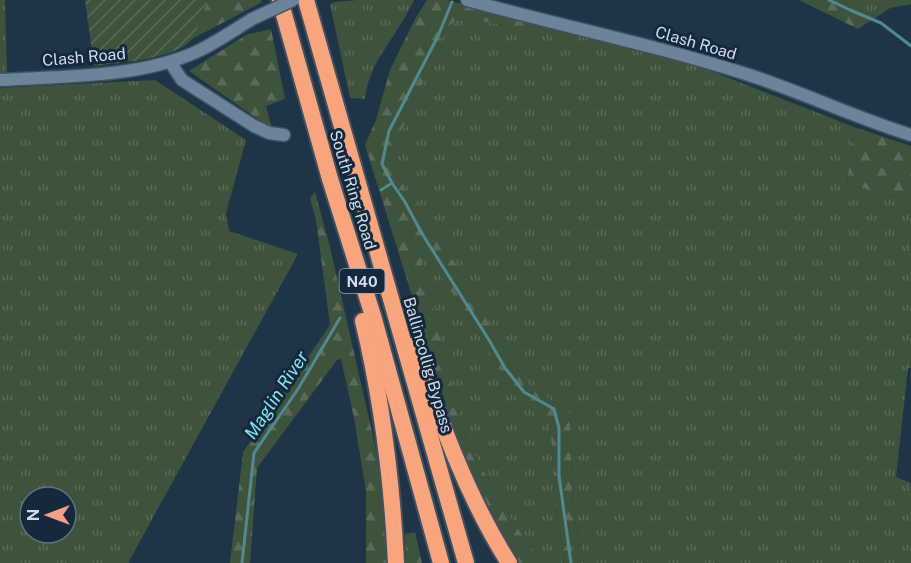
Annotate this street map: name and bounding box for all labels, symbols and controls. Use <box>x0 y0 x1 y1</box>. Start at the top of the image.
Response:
street label: Clash Road <box>653 22 739 64</box>
street label: Clash Road <box>42 44 126 70</box>
street label: South Ring Road <box>326 128 380 252</box>
road number: N40 <box>340 269 385 293</box>
street label: Ballincollig Bypass <box>399 295 457 435</box>
water label: Maglin River <box>240 347 312 443</box>
north arrow <box>18 485 78 545</box>
text: N <box>24 509 43 521</box>

